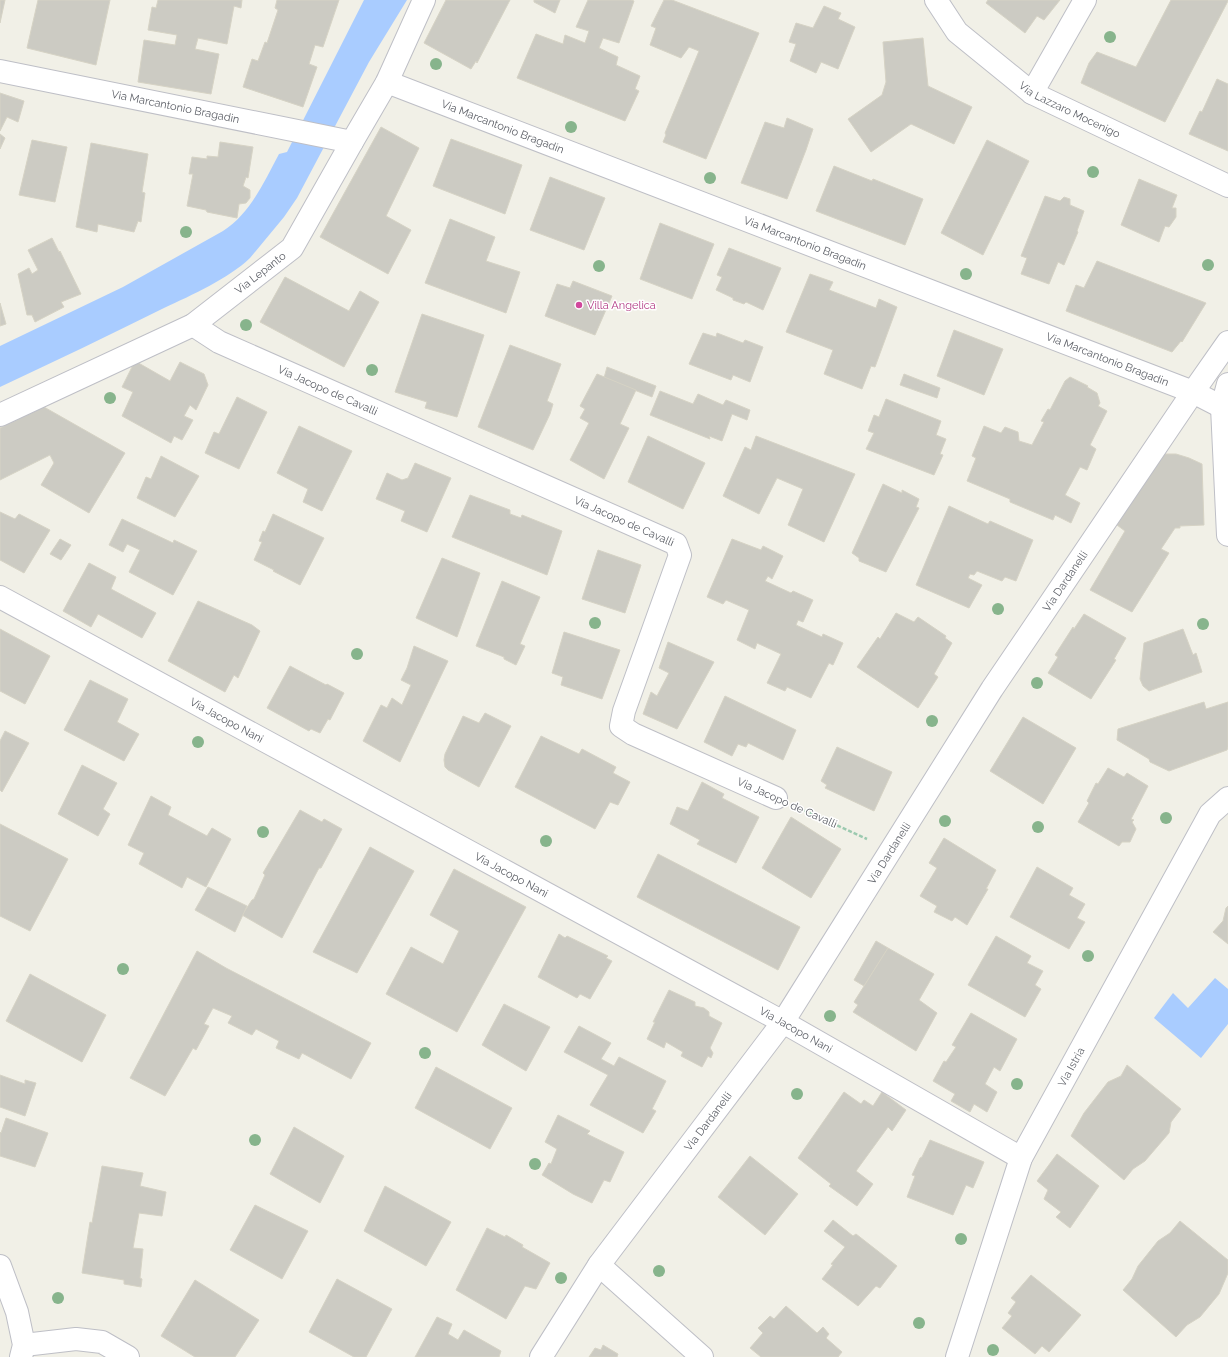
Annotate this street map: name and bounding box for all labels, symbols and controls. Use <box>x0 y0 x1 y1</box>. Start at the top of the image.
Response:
street label: Via Lazzaro Mocenigo <box>1016 79 1123 141</box>
street label: Via Marcantonio Bragadin <box>110 87 241 126</box>
street label: Via Marcantonio Bragadin <box>440 97 566 156</box>
street label: Via Marcantonio Bragadin <box>742 213 868 272</box>
street label: Via Lepanto <box>232 249 288 297</box>
place label: Villa Angelica <box>587 299 656 312</box>
marker: Villa Angelica <box>574 300 584 310</box>
street label: Via Marcantonio Bragadin <box>1044 330 1171 389</box>
street label: Via Jacopo de Cavalli <box>276 362 380 418</box>
street label: Via Jacopo de Cavalli <box>572 493 676 549</box>
street label: Via Dardanelli <box>1040 548 1090 614</box>
street label: Via Jacopo Nani <box>188 695 266 745</box>
street label: Via Jacopo de Cavalli <box>735 775 839 831</box>
street label: Via Dardanelli <box>865 820 913 886</box>
street label: Via Jacopo Nani <box>473 849 550 900</box>
street label: Via Jacopo Nani <box>757 1004 835 1055</box>
street label: Via Istria <box>1055 1045 1087 1089</box>
street label: Via Dardanelli <box>681 1089 734 1153</box>

